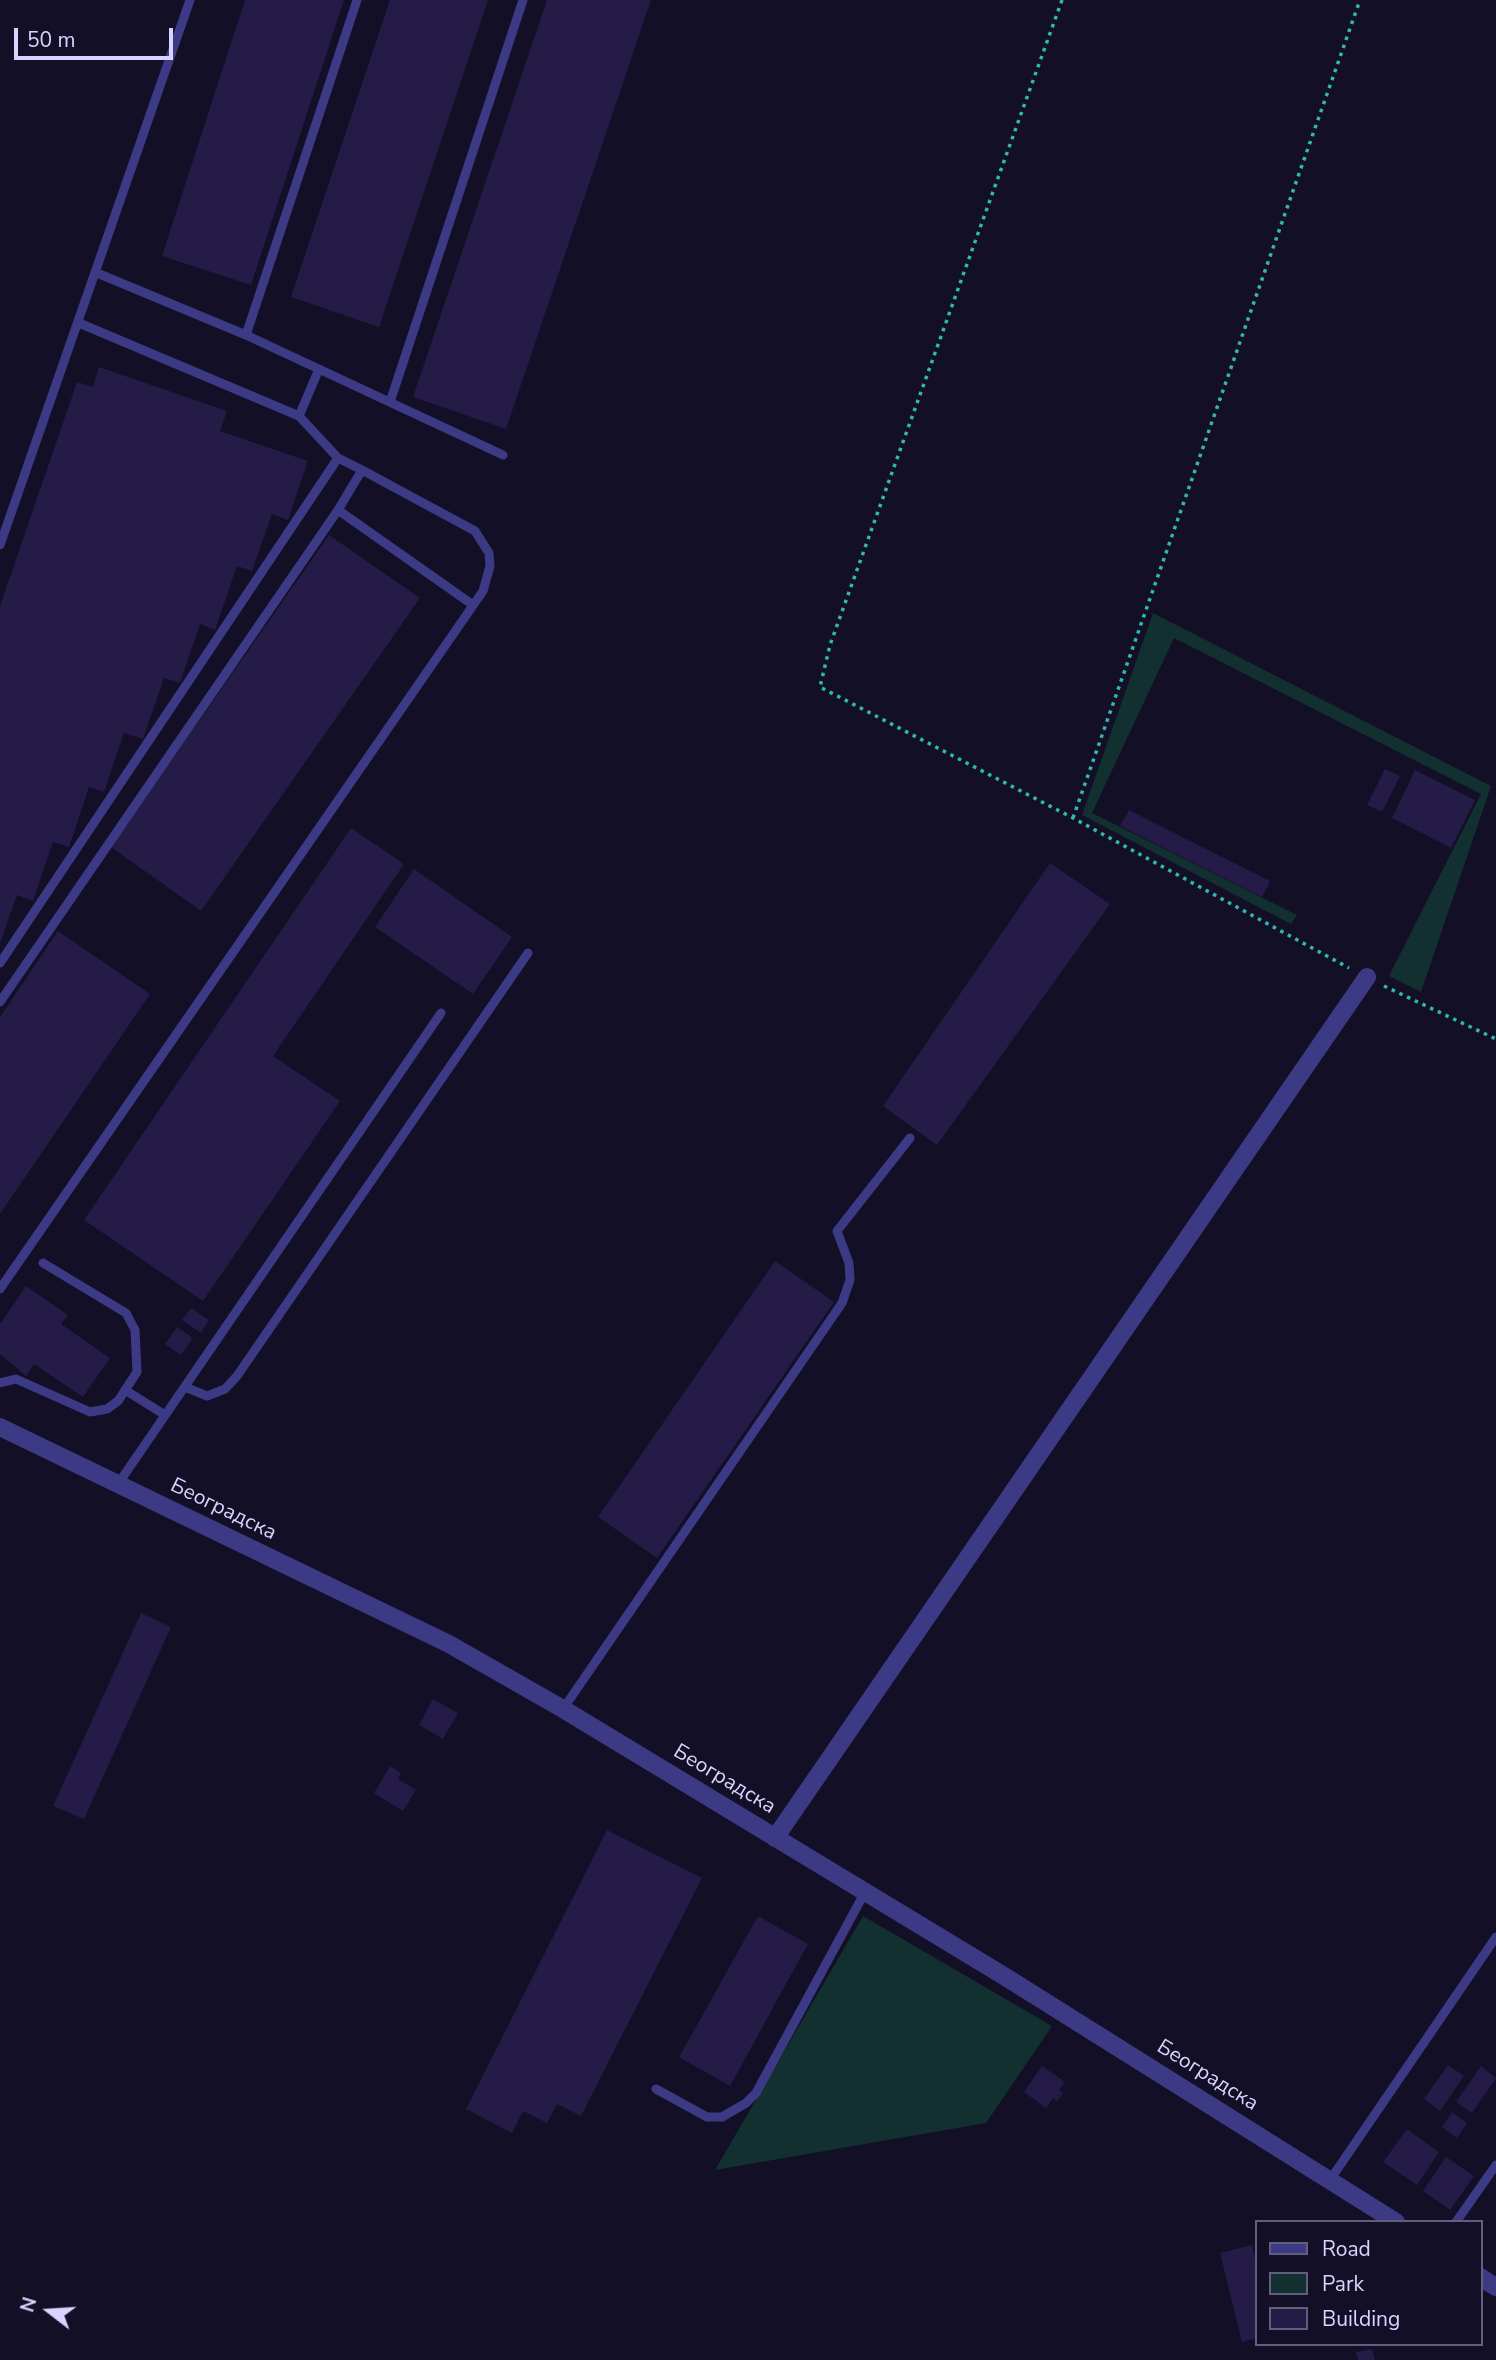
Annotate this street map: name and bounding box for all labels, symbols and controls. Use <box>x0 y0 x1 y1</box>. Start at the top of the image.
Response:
scale bar <box>18 14 177 58</box>
text: 50 m <box>27 26 76 54</box>
street label: Београдска <box>166 1474 280 1546</box>
street label: Београдска <box>668 1740 780 1820</box>
street label: Београдска <box>1152 2035 1262 2117</box>
legend <box>1254 2220 1482 2346</box>
text: Road <box>1322 2235 1371 2263</box>
text: Park <box>1322 2270 1364 2298</box>
north arrow <box>14 2276 84 2346</box>
text: N <box>14 2294 43 2315</box>
text: Building <box>1322 2305 1400 2333</box>

